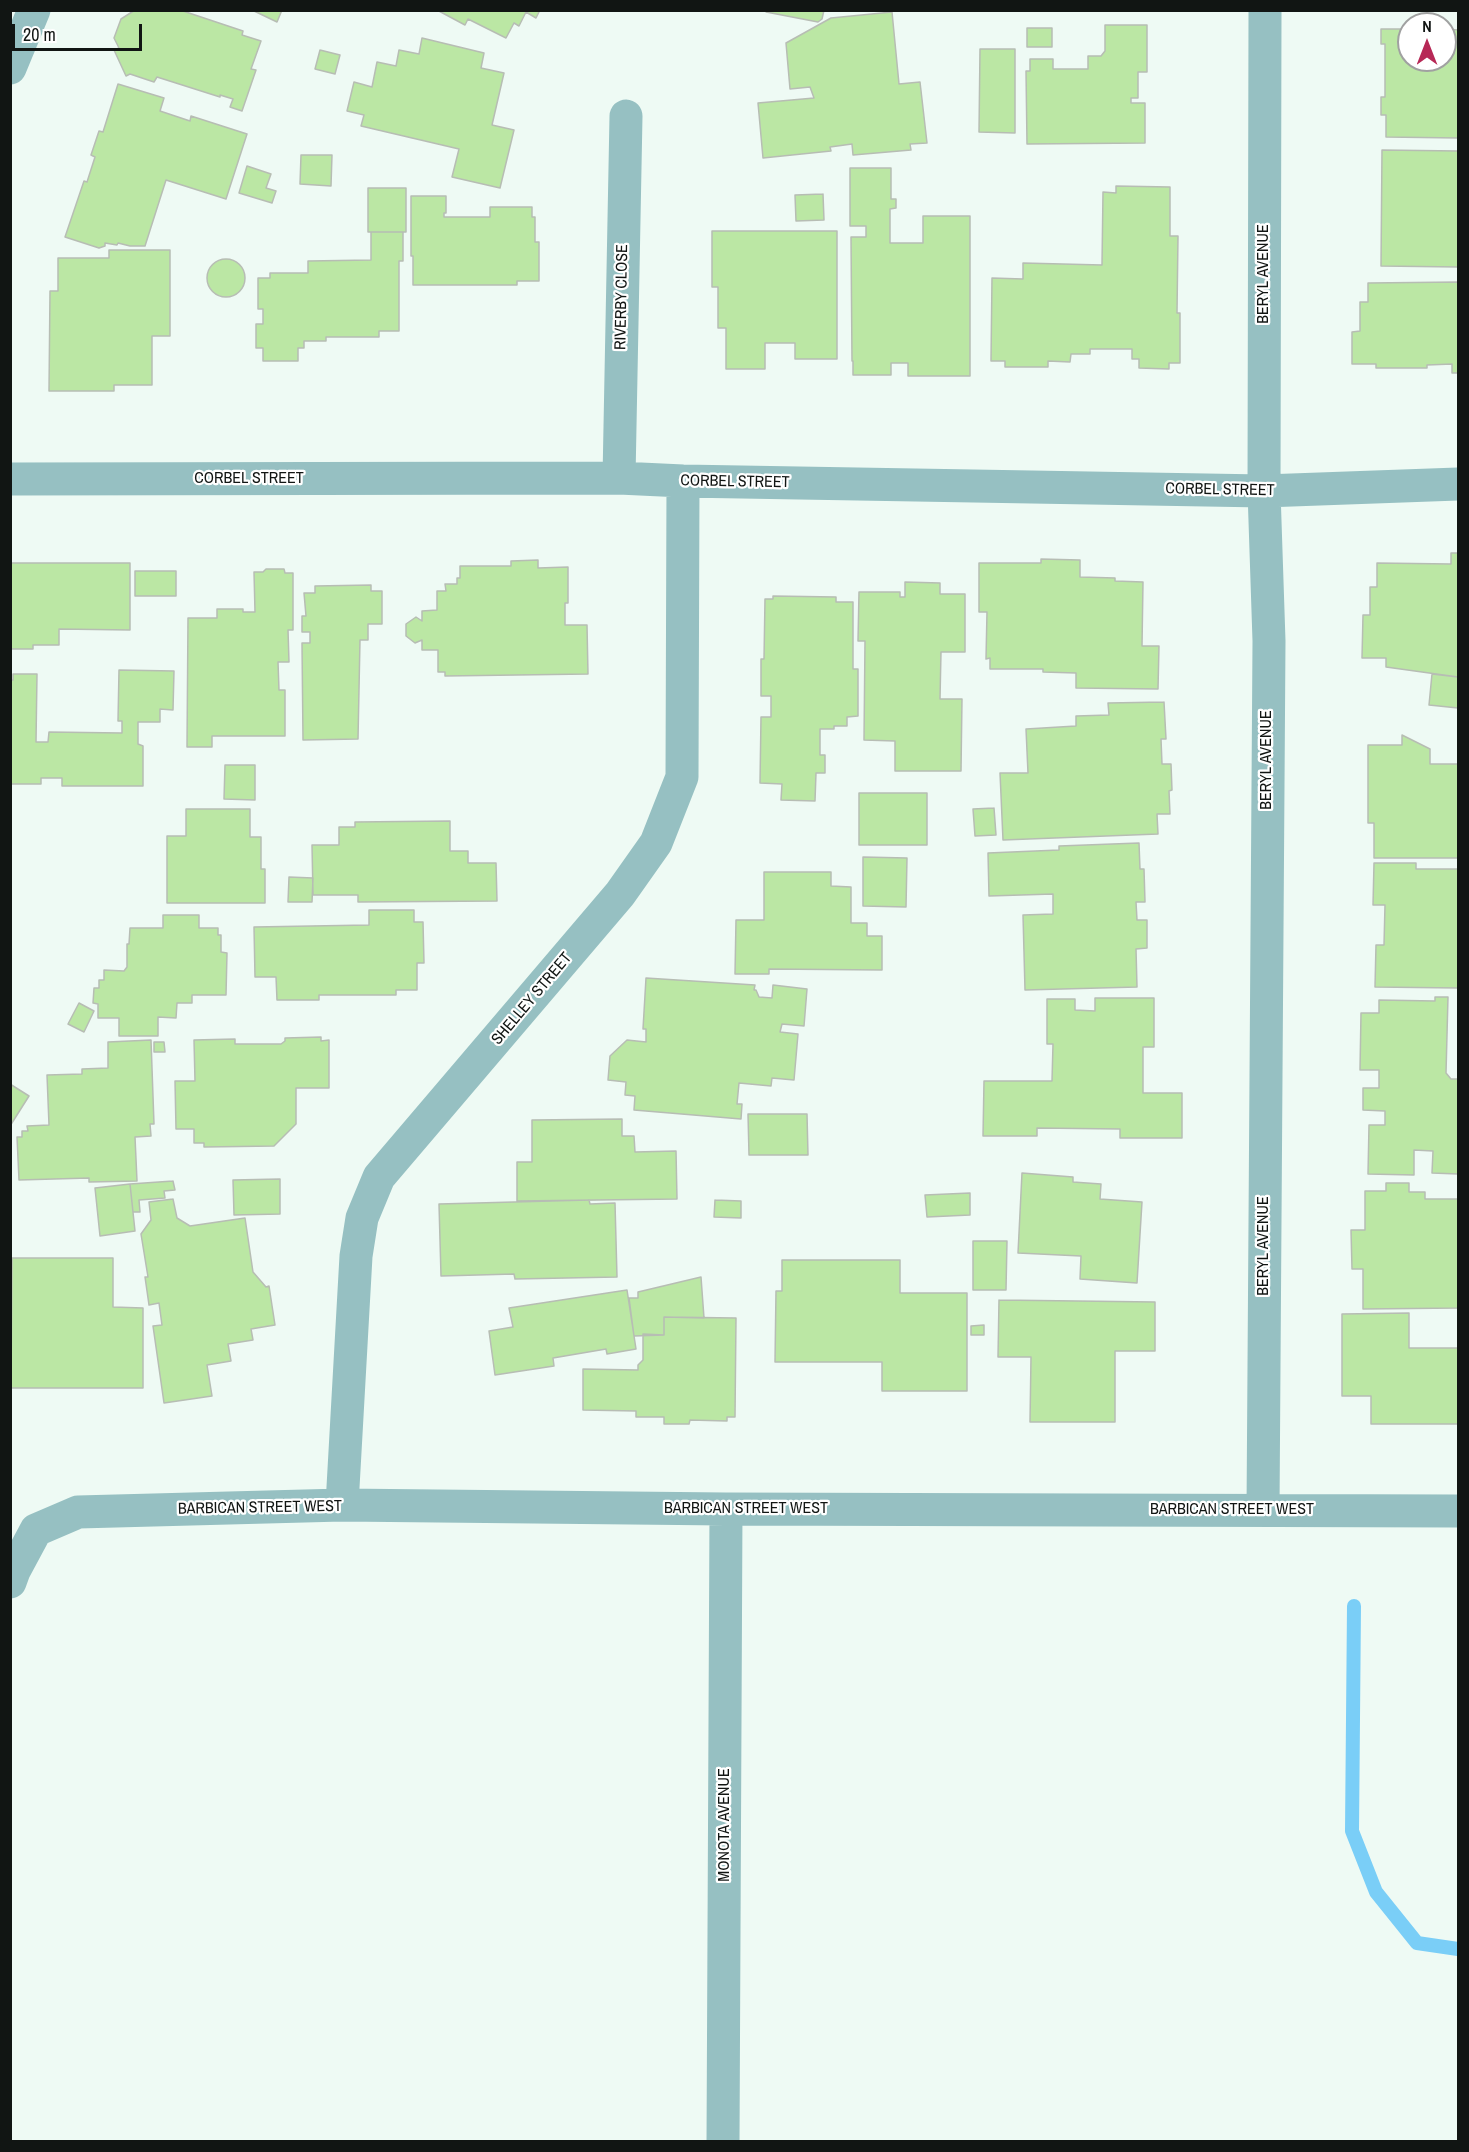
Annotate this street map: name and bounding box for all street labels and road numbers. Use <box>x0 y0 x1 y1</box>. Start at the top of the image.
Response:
street label: BERYL AVENUE <box>1254 224 1274 324</box>
street label: RIVERBY CLOSE <box>611 244 633 350</box>
street label: CORBEL STREET <box>194 469 304 489</box>
street label: CORBEL STREET <box>680 471 790 493</box>
street label: CORBEL STREET <box>1165 479 1275 501</box>
street label: BERYL AVENUE <box>1257 710 1277 810</box>
street label: SHELLEY STREET <box>488 949 576 1049</box>
street label: BERYL AVENUE <box>1254 1196 1274 1296</box>
street label: BARBICAN STREET WEST <box>178 1497 342 1519</box>
street label: BARBICAN STREET WEST <box>664 1499 828 1519</box>
street label: BARBICAN STREET WEST <box>1150 1500 1314 1520</box>
street label: MONOTA AVENUE <box>715 1768 735 1882</box>

